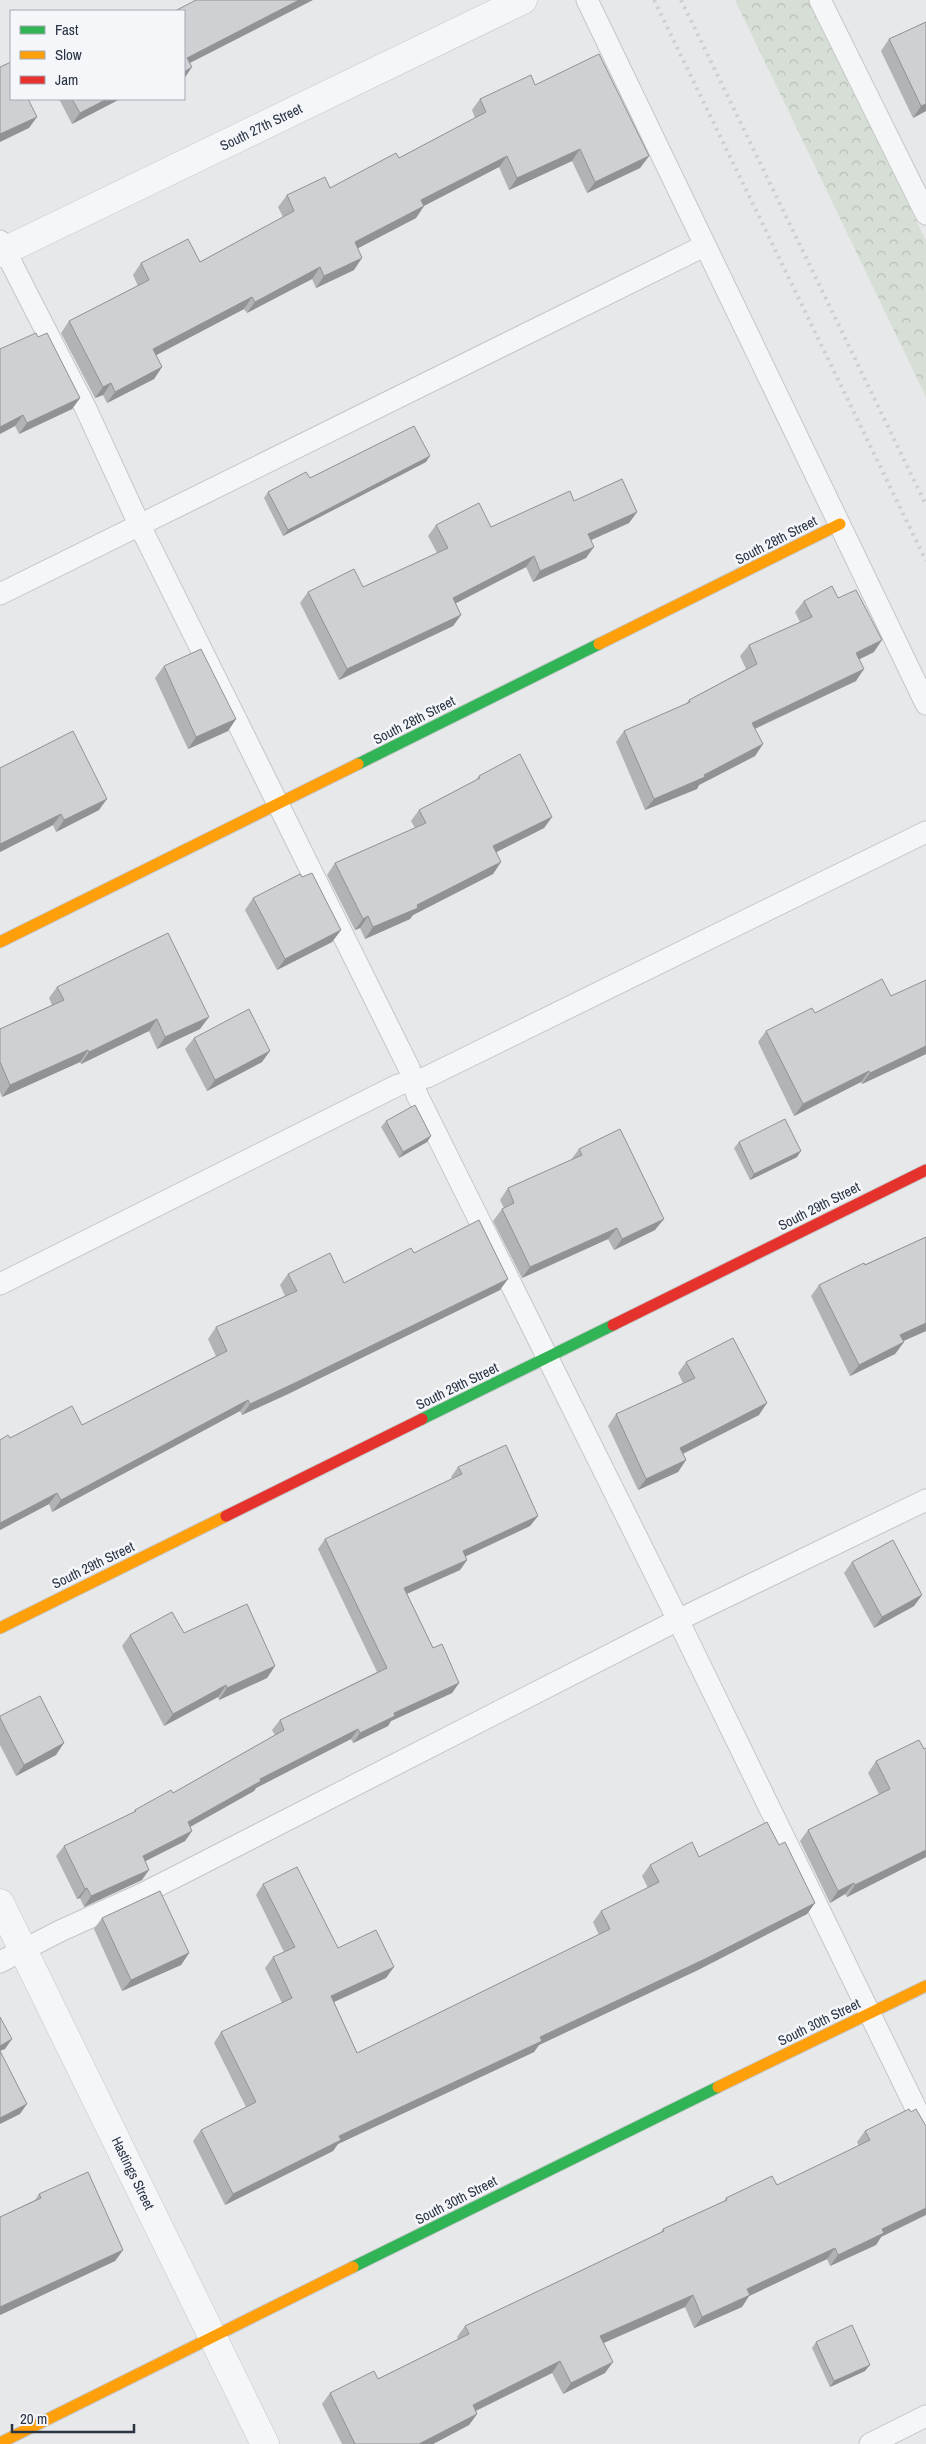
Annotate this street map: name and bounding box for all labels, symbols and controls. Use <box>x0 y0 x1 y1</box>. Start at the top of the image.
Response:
legend <box>10 10 185 100</box>
text: Fast <box>55 19 79 40</box>
text: Slow <box>55 44 82 65</box>
text: Jam <box>55 69 78 90</box>
street label: South 27th Street <box>217 99 305 155</box>
street label: South 28th Street <box>732 512 820 568</box>
street label: South 28th Street <box>370 692 458 748</box>
street label: South 29th Street <box>775 1178 863 1234</box>
street label: South 29th Street <box>413 1358 501 1414</box>
street label: South 29th Street <box>49 1537 137 1593</box>
street label: South 30th Street <box>775 1994 863 2050</box>
street label: Hastings Street <box>108 2133 158 2213</box>
street label: South 30th Street <box>412 2172 500 2228</box>
scale bar <box>12 2402 135 2434</box>
text: 20 m <box>20 2408 47 2429</box>

